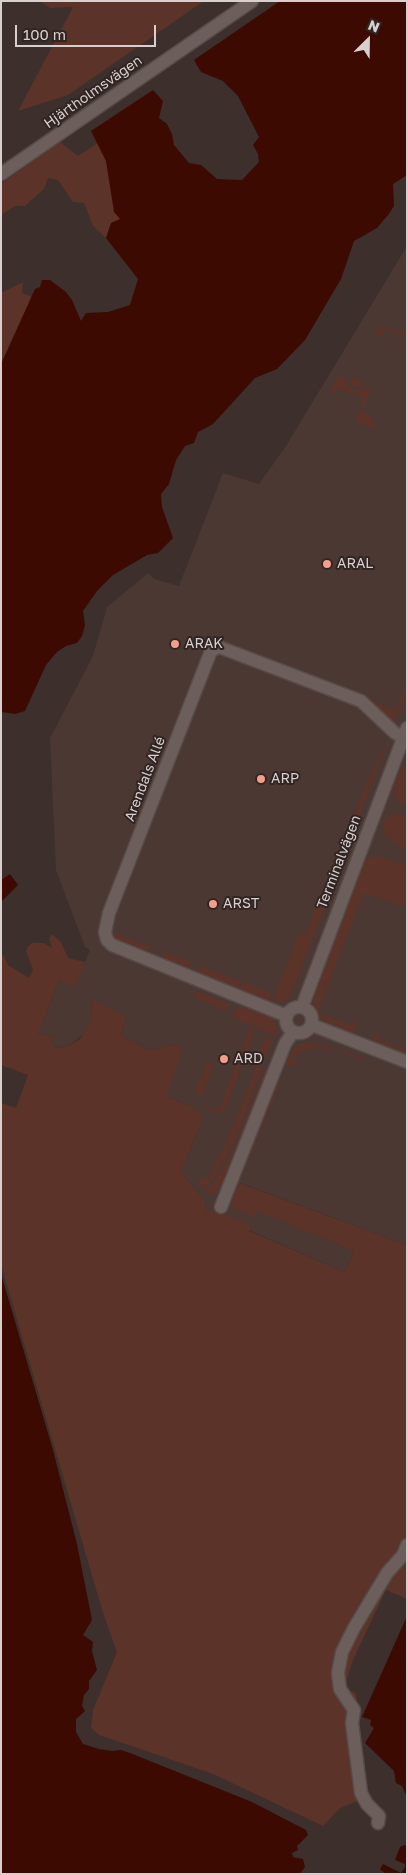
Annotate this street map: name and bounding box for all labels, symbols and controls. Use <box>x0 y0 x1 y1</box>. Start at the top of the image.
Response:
scale bar <box>18 15 159 47</box>
north arrow <box>343 15 393 65</box>
text: N <box>366 16 382 36</box>
text: 100 m <box>23 25 66 43</box>
street label: Hjärtholmsvägen <box>41 52 145 132</box>
place label: ARAL <box>337 556 373 572</box>
marker: ARAL <box>321 558 333 570</box>
place label: ARAK <box>185 636 223 652</box>
marker: ARAK <box>169 638 181 650</box>
street label: Arendals Allé <box>121 734 169 824</box>
place label: ARP <box>271 771 299 787</box>
marker: ARP <box>255 773 267 785</box>
street label: Terminalvägen <box>313 813 365 911</box>
place label: ARST <box>223 896 259 912</box>
marker: ARST <box>207 898 219 910</box>
place label: ARD <box>234 1051 263 1067</box>
marker: ARD <box>218 1053 230 1065</box>

